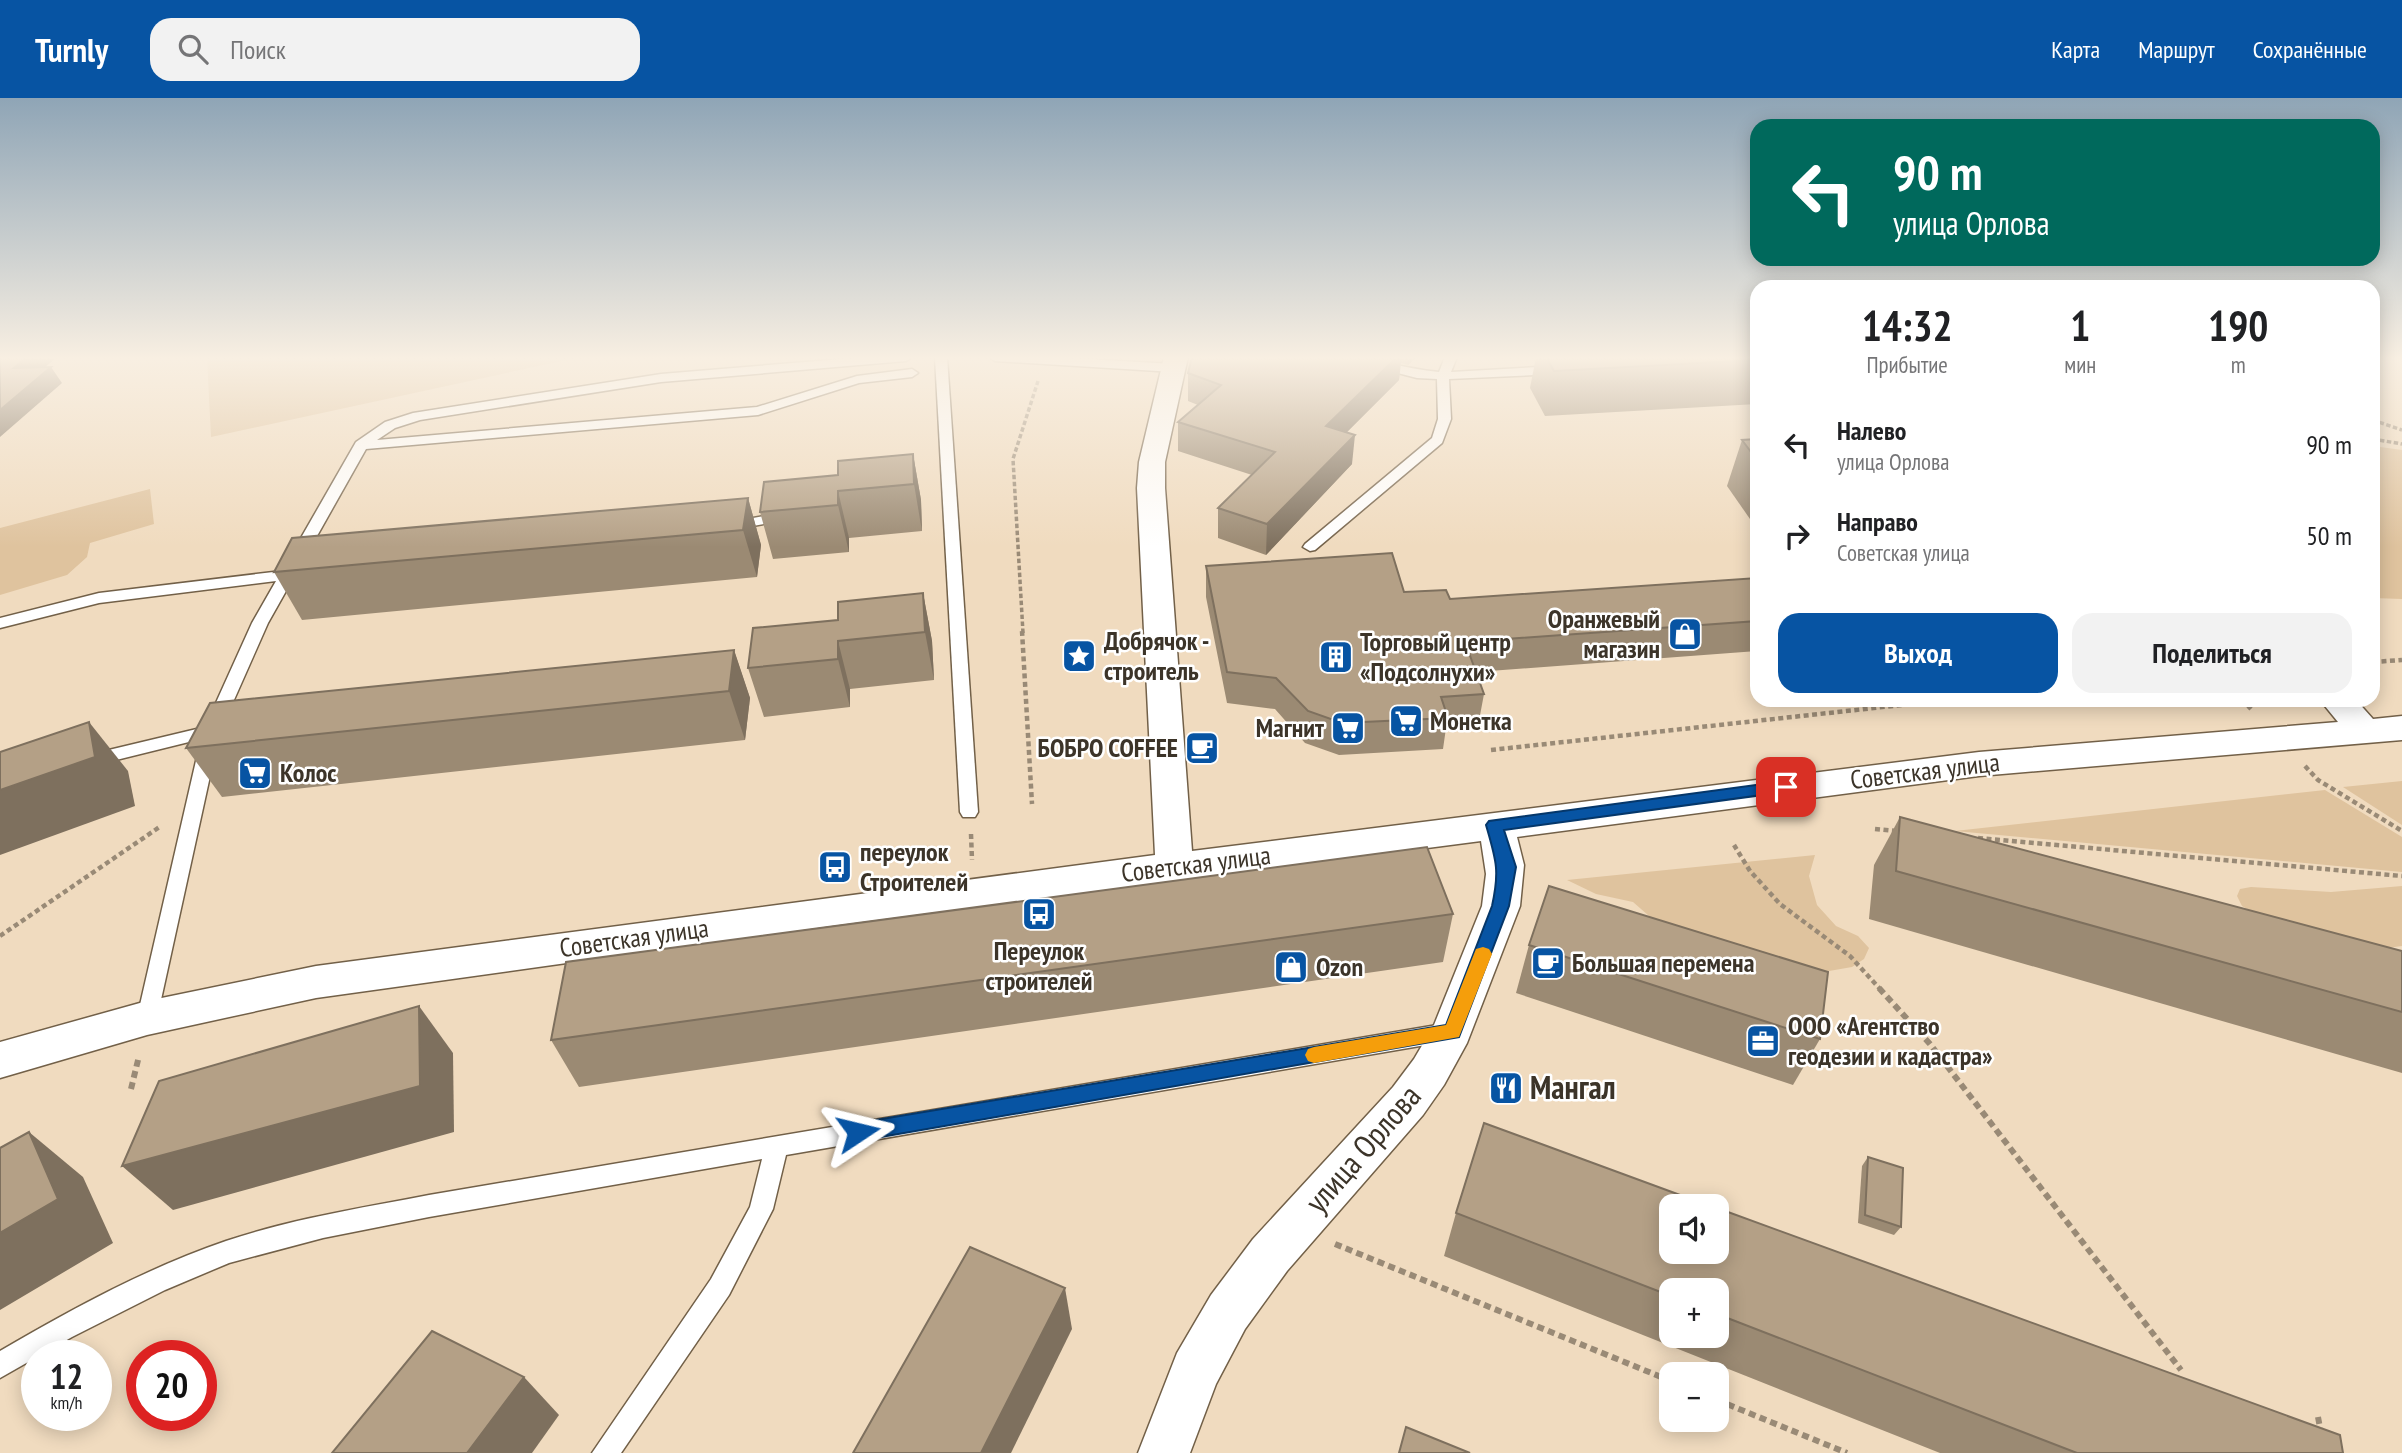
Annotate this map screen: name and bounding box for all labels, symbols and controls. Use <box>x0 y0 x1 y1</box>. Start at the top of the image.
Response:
search box <box>150 18 640 81</box>
text: Turnly <box>35 28 108 71</box>
icon: search <box>174 30 212 68</box>
text: Поиск <box>230 33 286 66</box>
text: Карта <box>2051 34 2100 65</box>
text: Маршрут <box>2138 34 2215 65</box>
text: Сохранённые <box>2253 34 2367 65</box>
text: 90 m <box>1893 140 1982 204</box>
icon: left <box>1778 147 1869 238</box>
text: улица Орлова <box>1893 202 2049 244</box>
text: 14:32 <box>1862 298 1953 353</box>
text: 1 <box>2070 298 2090 353</box>
text: 190 <box>2208 298 2268 353</box>
text: Прибытие <box>1866 350 1948 379</box>
text: мин <box>2064 350 2096 379</box>
text: m <box>2231 350 2246 379</box>
text: Налево <box>1837 414 1906 447</box>
icon: left <box>1778 426 1816 464</box>
text: 90 m <box>2306 428 2352 461</box>
text: улица Орлова <box>1837 447 1949 476</box>
text: Направо <box>1837 505 1918 538</box>
icon: right <box>1778 517 1816 555</box>
text: 50 m <box>2306 519 2352 552</box>
text: Советская улица <box>1837 538 1970 567</box>
place label: Оранжевый магазин <box>1548 602 1660 665</box>
button: Выход <box>1778 613 2058 693</box>
button: Поделиться <box>2072 613 2352 693</box>
shop icon: Оранжевый магазин <box>1666 615 1704 653</box>
place label: Добрячок - строитель <box>1104 624 1209 687</box>
place label: Торговый центр «Подсолнухи» <box>1360 625 1511 688</box>
place icon: Добрячок - строитель <box>1060 637 1098 675</box>
building icon: Торговый центр «Подсолнухи» <box>1317 638 1355 676</box>
supermarket icon: Монетка <box>1387 702 1425 740</box>
place label: Монетка <box>1430 704 1512 737</box>
supermarket icon: Магнит <box>1329 709 1367 747</box>
place label: Магнит <box>1256 711 1324 744</box>
cafe icon: БОБРО COFFEE <box>1183 729 1221 767</box>
place label: БОБРО COFFEE <box>1038 731 1178 764</box>
street label: Советская улица <box>1848 745 2001 796</box>
supermarket icon: Колос <box>236 754 274 792</box>
place label: Колос <box>280 756 336 789</box>
pin <box>1756 757 1816 817</box>
icon: arrive <box>1767 768 1805 806</box>
place label: переулок Строителей <box>860 835 968 898</box>
street label: Советская улица <box>1119 838 1272 889</box>
bus stop icon: переулок Строителей <box>816 848 854 886</box>
bus stop icon: Переулок строителей <box>1020 895 1058 933</box>
street label: Советская улица <box>557 911 711 964</box>
place label: Переулок строителей <box>986 934 1092 997</box>
cafe icon: Большая перемена <box>1529 944 1567 982</box>
place label: Большая перемена <box>1572 946 1754 979</box>
shop icon: Ozon <box>1272 948 1310 986</box>
place label: Ozon <box>1316 950 1363 983</box>
place label: ООО «Агентство геодезии и кадастра» <box>1788 1009 1993 1072</box>
office icon: ООО «Агентство геодезии и кадастра» <box>1744 1022 1782 1060</box>
place label: Мангал <box>1530 1066 1616 1108</box>
restaurant icon: Мангал <box>1487 1069 1525 1107</box>
street label: улица Орлова <box>1295 1076 1429 1221</box>
position arrow <box>821 1095 895 1169</box>
map controls <box>1659 1194 1729 1432</box>
button: sound <box>1659 1194 1729 1264</box>
button: + <box>1659 1278 1729 1348</box>
speed limit sign: 20 <box>126 1340 217 1431</box>
text: 12 <box>50 1353 83 1399</box>
button: − <box>1659 1362 1729 1432</box>
text: km/h <box>51 1391 82 1414</box>

